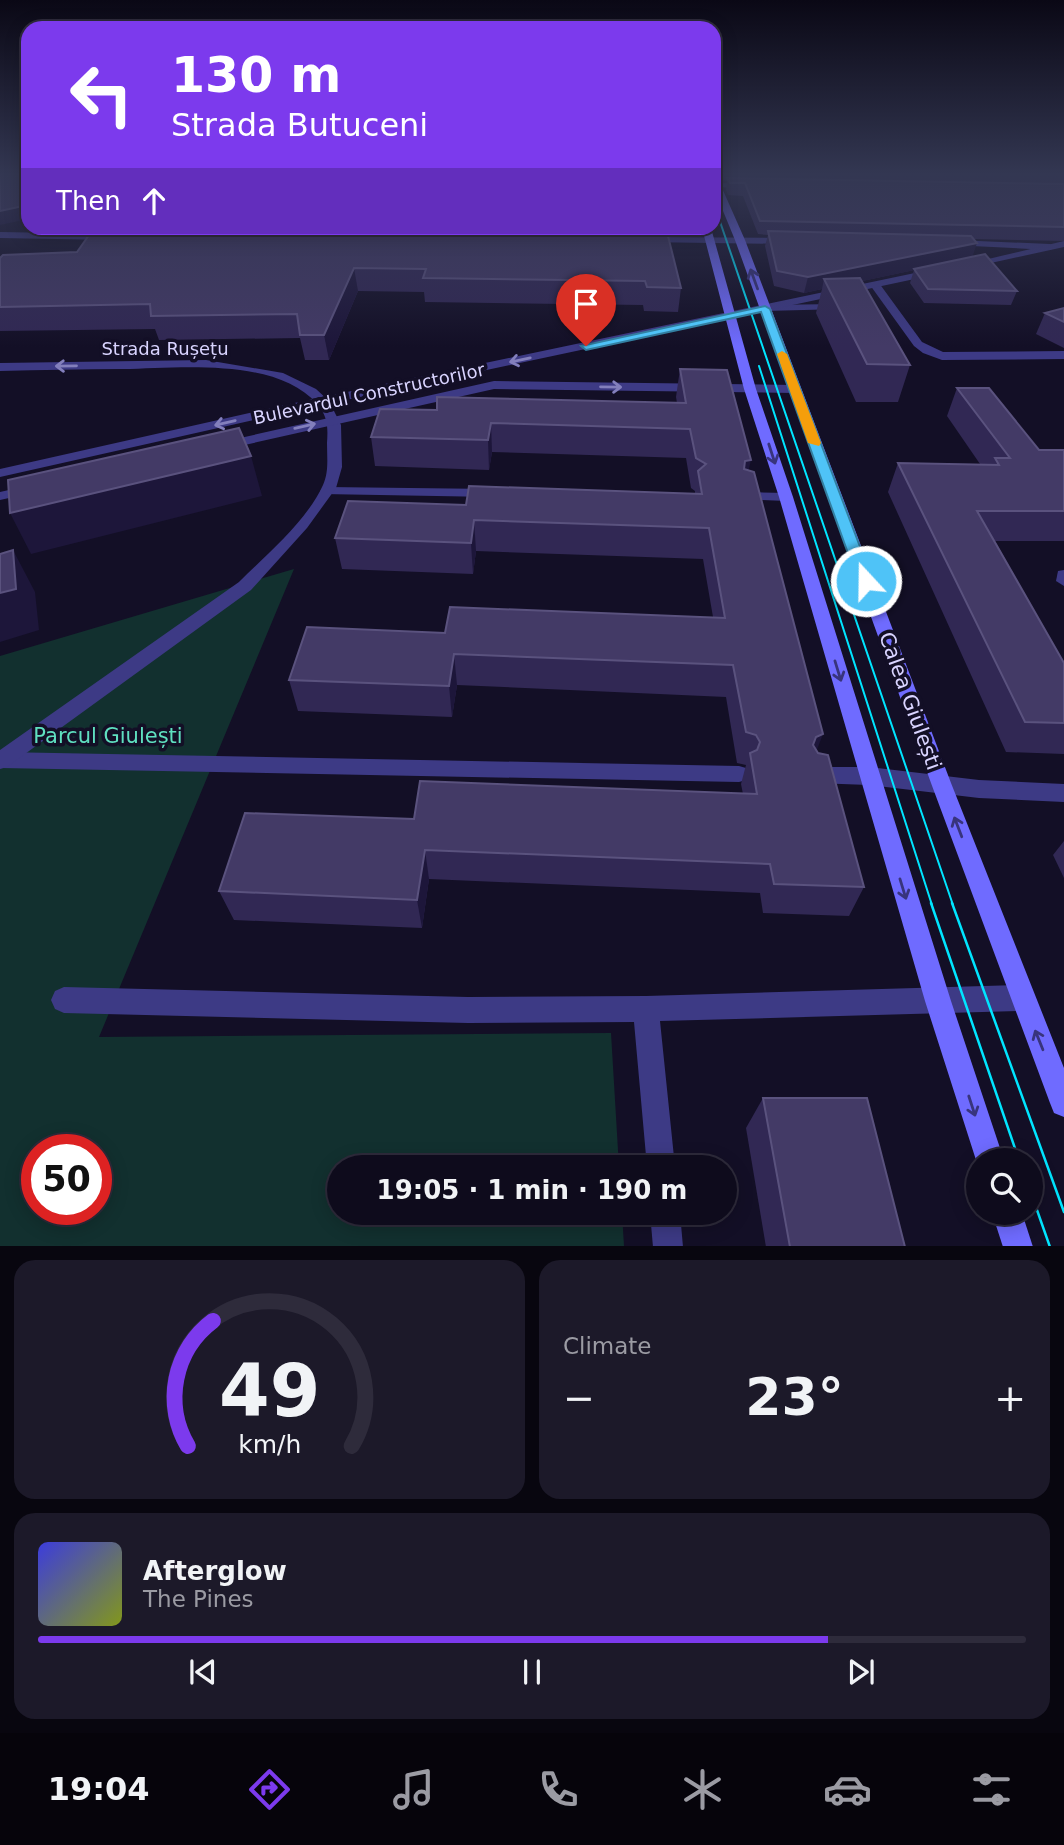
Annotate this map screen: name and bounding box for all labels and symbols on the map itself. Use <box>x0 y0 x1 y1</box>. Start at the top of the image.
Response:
one-way arrow <box>746 268 759 290</box>
pin <box>556 274 616 346</box>
street label: Strada Rușețu <box>101 338 229 359</box>
one-way arrow <box>509 354 532 368</box>
one-way arrow <box>55 359 78 373</box>
street label: Bulevardul Constructorilor <box>251 359 487 428</box>
one-way arrow <box>599 380 622 394</box>
one-way arrow <box>214 416 237 430</box>
one-way arrow <box>293 419 316 433</box>
one-way arrow <box>766 442 779 464</box>
position arrow <box>829 544 903 618</box>
street label: Calea Giulești <box>874 629 946 773</box>
one-way arrow <box>832 660 845 682</box>
park label: Parcul Giulești <box>33 724 183 748</box>
one-way arrow <box>950 817 963 839</box>
one-way arrow <box>898 878 911 900</box>
one-way arrow <box>1031 1030 1044 1051</box>
one-way arrow <box>966 1095 979 1117</box>
speed limit sign: 50 <box>21 1134 112 1225</box>

